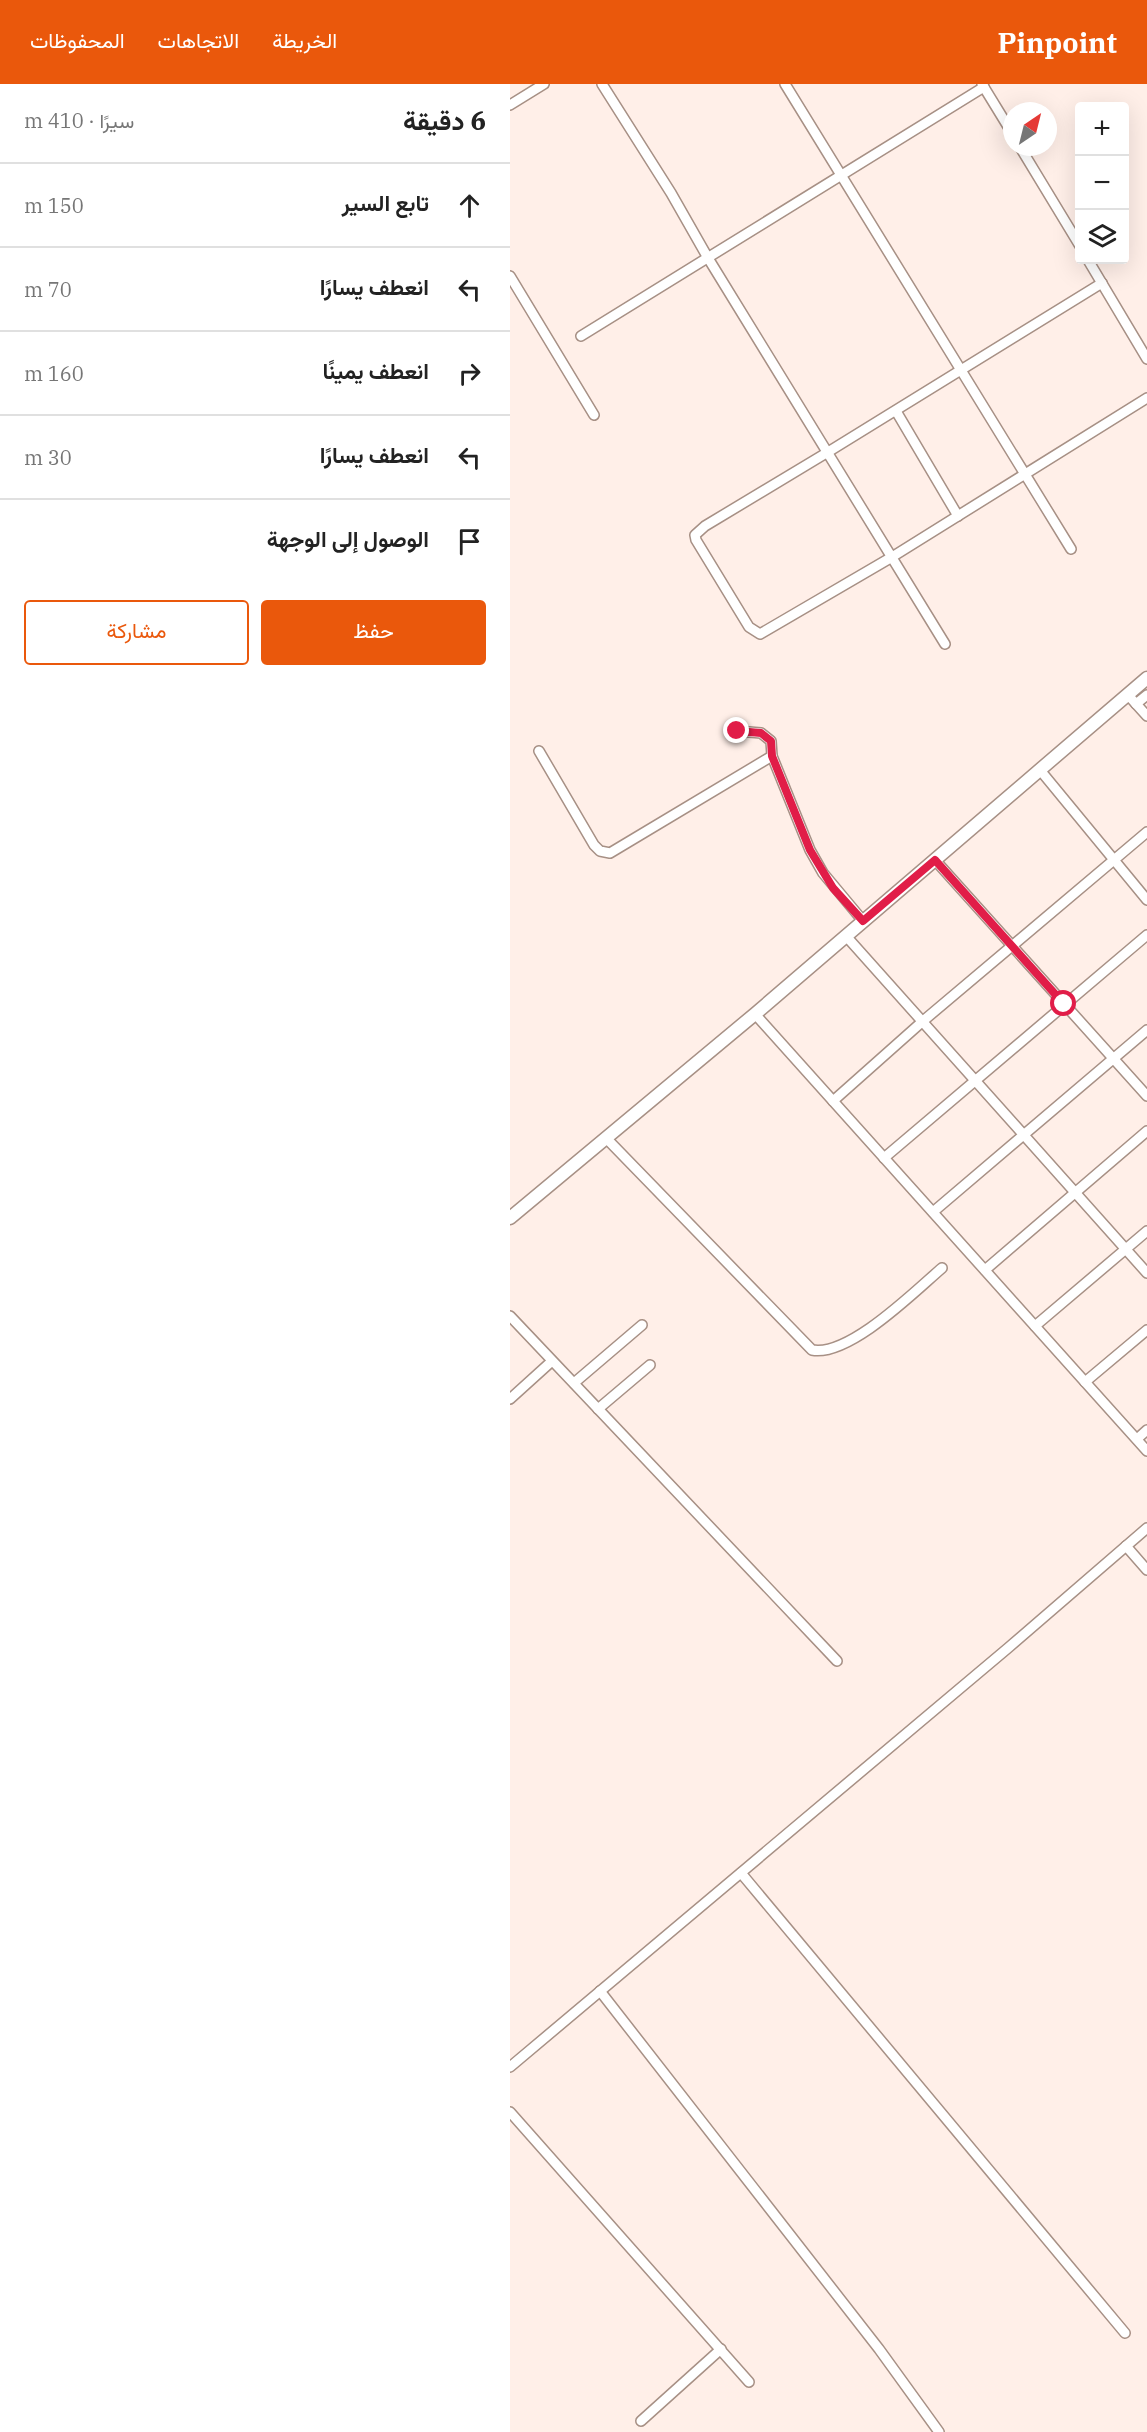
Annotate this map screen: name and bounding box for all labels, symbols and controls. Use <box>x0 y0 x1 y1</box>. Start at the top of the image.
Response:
text: Pinpoint <box>997 24 1117 61</box>
text: المحفوظات <box>30 26 125 54</box>
text: الاتجاهات <box>158 26 239 54</box>
text: الخريطة <box>272 26 337 54</box>
north arrow <box>1003 102 1057 156</box>
map controls <box>1075 102 1129 264</box>
button: + <box>1075 102 1129 156</box>
text: 6 دقيقة <box>403 103 486 137</box>
text: سيرًا · 410 m <box>24 107 134 134</box>
button: − <box>1075 156 1129 210</box>
text: تابع السير <box>342 188 429 217</box>
icon: ahead <box>453 189 486 222</box>
text: 150 m <box>24 192 84 219</box>
button: layers <box>1075 210 1129 264</box>
text: انعطف يسارًا <box>320 272 429 301</box>
icon: left <box>453 273 486 306</box>
text: 70 m <box>24 276 72 303</box>
text: انعطف يمينًا <box>323 356 429 385</box>
icon: right <box>453 357 486 390</box>
text: 160 m <box>24 360 84 387</box>
text: انعطف يسارًا <box>320 440 429 469</box>
icon: left <box>453 441 486 474</box>
text: 30 m <box>24 444 72 471</box>
text: الوصول إلى الوجهة <box>267 524 429 553</box>
icon: arrive <box>453 525 486 558</box>
button: مشاركة <box>24 600 249 665</box>
button: حفظ <box>261 600 486 665</box>
route end <box>723 717 749 743</box>
route start <box>1050 990 1076 1016</box>

